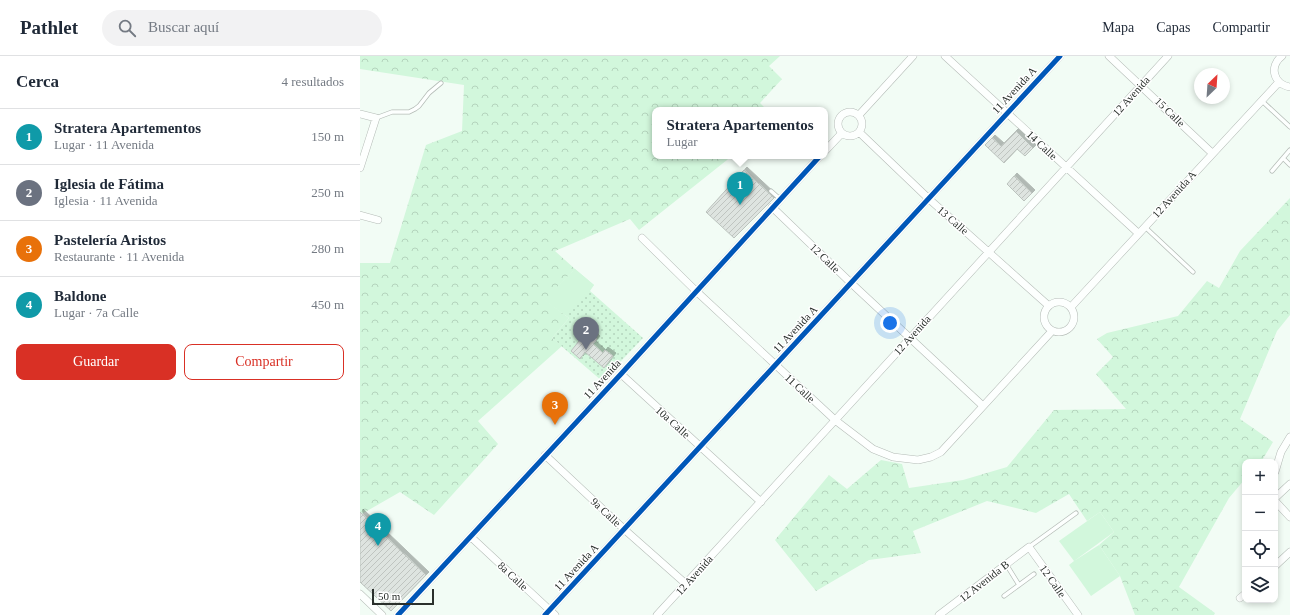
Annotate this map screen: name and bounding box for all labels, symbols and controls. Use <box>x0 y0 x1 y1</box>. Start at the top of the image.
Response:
search box <box>102 10 382 46</box>
text: Pathlet <box>20 17 78 38</box>
icon: search <box>116 17 138 39</box>
text: Buscar aquí <box>148 19 219 35</box>
text: Mapa <box>1102 20 1134 35</box>
text: Capas <box>1156 20 1190 35</box>
text: Compartir <box>1212 20 1270 35</box>
street label: 11 Avenida A <box>989 64 1039 116</box>
north arrow <box>1194 68 1230 104</box>
text: Cerca <box>16 72 59 91</box>
street label: 12 Avenida <box>1110 73 1152 118</box>
text: 4 resultados <box>282 74 344 89</box>
street label: 15 Calle <box>1153 95 1188 129</box>
popup <box>652 107 828 159</box>
text: Stratera Apartementos <box>666 117 814 133</box>
text: Stratera Apartementos <box>54 120 201 136</box>
street label: 14 Calle <box>1024 128 1060 162</box>
text: 1 <box>26 129 32 144</box>
text: 150 m <box>311 129 344 144</box>
text: Lugar <box>666 134 698 149</box>
text: Lugar · 11 Avenida <box>54 137 154 152</box>
street label: 12 Avenida A <box>1150 168 1198 220</box>
pin: 1 <box>727 172 753 205</box>
text: Iglesia de Fátima <box>54 176 164 192</box>
text: 2 <box>26 185 32 200</box>
text: 250 m <box>311 185 344 200</box>
text: Iglesia · 11 Avenida <box>54 193 158 208</box>
street label: 13 Calle <box>935 203 971 237</box>
text: Pastelería Aristos <box>54 232 166 248</box>
text: 3 <box>26 241 32 256</box>
text: 280 m <box>311 241 344 256</box>
street label: 12 Calle <box>808 241 843 275</box>
text: Restaurante · 11 Avenida <box>54 249 184 264</box>
text: Baldone <box>54 288 107 304</box>
text: 4 <box>26 297 32 312</box>
text: 450 m <box>311 297 344 312</box>
street label: 11 Avenida A <box>770 303 820 355</box>
text: Lugar · 7a Calle <box>54 305 139 320</box>
street label: 12 Avenida <box>891 312 933 357</box>
your location <box>880 313 900 333</box>
pin: 2 <box>573 317 599 350</box>
button: Guardar <box>16 344 176 380</box>
button: Compartir <box>184 344 344 380</box>
street label: 11 Avenida <box>581 357 623 401</box>
street label: 11 Calle <box>783 371 818 405</box>
pin: 3 <box>542 392 568 425</box>
street label: 10a Calle <box>653 404 693 441</box>
map controls <box>1242 459 1278 603</box>
button: + <box>1242 459 1278 495</box>
street label: 9a Calle <box>589 495 623 529</box>
button: − <box>1242 495 1278 531</box>
pin: 4 <box>365 513 391 546</box>
button: locate <box>1242 531 1278 567</box>
street label: 11 Avenida A <box>551 541 601 593</box>
street label: 12 Avenida <box>673 552 715 597</box>
street label: 12 Avenida B <box>957 558 1011 604</box>
street label: 8a Calle <box>496 559 530 593</box>
street label: 12 Calle <box>1037 562 1069 600</box>
button: layers <box>1242 567 1278 603</box>
scale bar <box>372 587 434 606</box>
text: 50 m <box>378 590 400 602</box>

